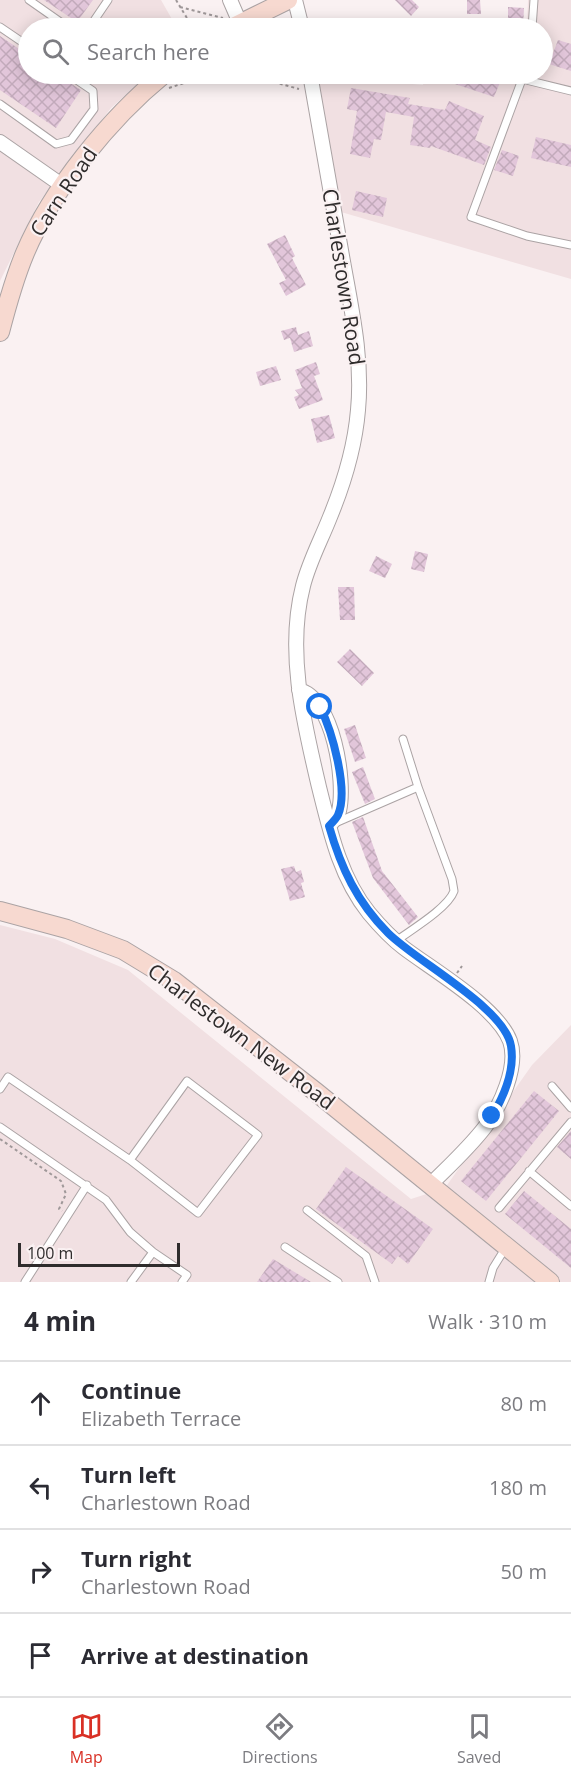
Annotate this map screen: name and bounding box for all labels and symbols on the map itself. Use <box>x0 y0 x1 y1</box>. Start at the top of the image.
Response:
street label: Carn Road <box>23 141 103 242</box>
street label: Charlestown Road <box>316 187 372 367</box>
route start <box>306 693 332 719</box>
street label: Charlestown New Road <box>142 957 341 1116</box>
route end <box>478 1102 504 1128</box>
scale bar <box>18 1240 180 1268</box>

